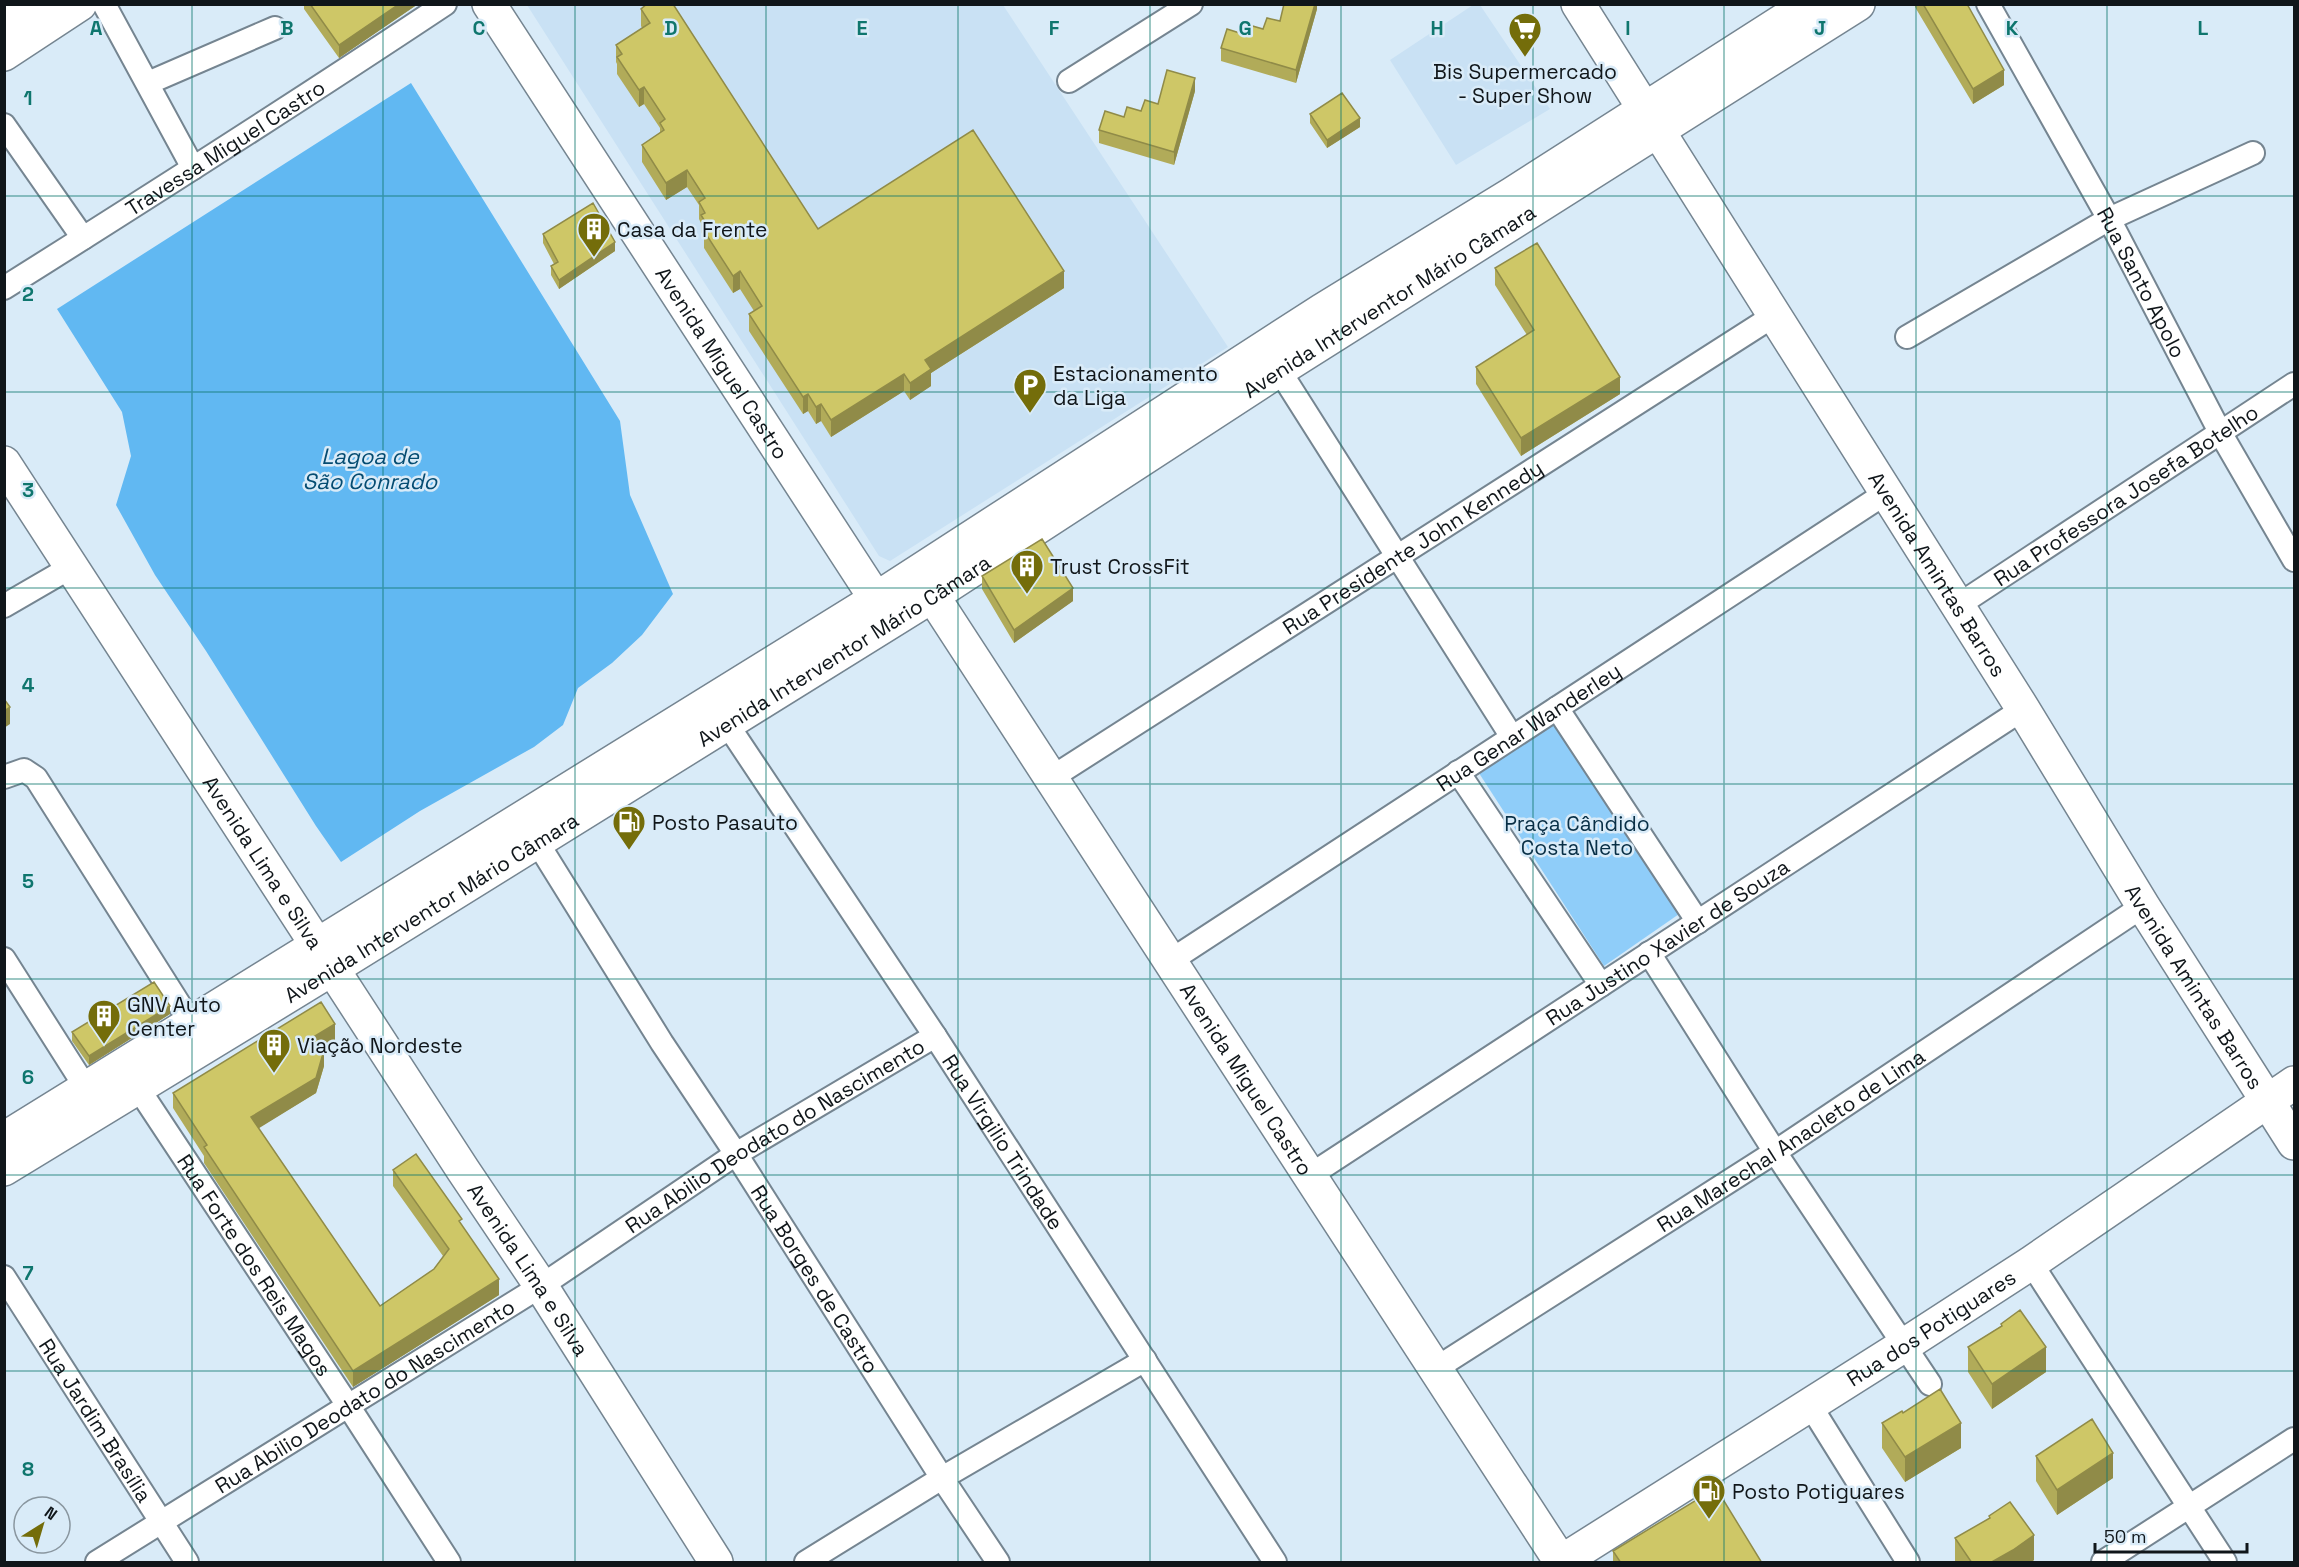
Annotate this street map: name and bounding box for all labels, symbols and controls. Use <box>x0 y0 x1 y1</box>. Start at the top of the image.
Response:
supermarket icon: Bis Supermercado - Super Show <box>1507 11 1543 58</box>
text: A <box>90 15 103 41</box>
text: B <box>280 15 294 41</box>
text: C <box>473 15 486 41</box>
text: D <box>664 15 678 41</box>
text: E <box>856 15 868 41</box>
text: F <box>1049 15 1060 41</box>
text: G <box>1238 15 1252 41</box>
text: H <box>1430 15 1444 41</box>
text: I <box>1625 15 1631 41</box>
text: J <box>1814 15 1826 41</box>
text: K <box>2006 15 2019 41</box>
text: L <box>2198 15 2209 41</box>
place label: Bis Supermercado - Super Show <box>1433 58 1617 109</box>
street label: Travessa Miguel Castro <box>120 73 330 221</box>
text: 1 <box>23 85 33 111</box>
street label: Avenida Interventor Mário Câmara <box>1238 198 1541 403</box>
street label: Rua Santo Apolo <box>2091 202 2192 362</box>
building icon: Casa da Frente <box>576 211 612 258</box>
place label: Casa da Frente <box>617 216 768 243</box>
street label: Avenida Miguel Castro <box>650 261 795 464</box>
text: 2 <box>22 281 34 307</box>
place label: Estacionamento da Liga <box>1053 360 1218 411</box>
parking icon: Estacionamento da Liga <box>1012 367 1048 414</box>
street label: Rua Professora Josefa Botelho <box>1988 398 2263 592</box>
water label: Lagoa de São Conrado <box>303 442 439 495</box>
street label: Rua Presidente John Kennedy <box>1277 454 1548 640</box>
street label: Avenida Amintas Barros <box>1863 466 2013 682</box>
text: 3 <box>22 477 34 503</box>
street label: Avenida Interventor Mário Câmara <box>692 548 995 752</box>
building icon: Trust CrossFit <box>1009 548 1045 595</box>
place label: Trust CrossFit <box>1050 553 1190 580</box>
street label: Rua Genar Wanderley <box>1431 657 1626 797</box>
text: 4 <box>22 672 35 698</box>
street label: Avenida Lima e Silva <box>197 770 329 954</box>
fuel station icon: Posto Pasauto <box>611 804 647 851</box>
street label: Avenida Interventor Mário Câmara <box>279 806 583 1009</box>
place label: Posto Pasauto <box>652 809 798 836</box>
park label: Praça Cândido Costa Neto <box>1504 810 1650 861</box>
street label: Rua Justino Xavier de Souza <box>1540 852 1794 1031</box>
text: 5 <box>22 868 34 894</box>
street label: Avenida Amintas Barros <box>2119 879 2270 1094</box>
street label: Avenida Miguel Castro <box>1174 978 1319 1180</box>
place label: GNV Auto Center <box>127 991 221 1042</box>
building icon: GNV Auto Center <box>86 998 122 1045</box>
building icon: Viação Nordeste <box>256 1027 292 1074</box>
place label: Viação Nordeste <box>297 1032 463 1059</box>
street label: Rua Abilio Deodato do Nascimento <box>620 1032 929 1239</box>
street label: Rua Marechal Anacleto de Lima <box>1651 1042 1930 1238</box>
street label: Rua Virgilio Trindade <box>937 1049 1070 1235</box>
text: 6 <box>22 1064 34 1090</box>
street label: Rua Forte dos Reis Magos <box>172 1149 338 1381</box>
street label: Avenida Lima e Silva <box>462 1178 595 1361</box>
street label: Rua Borges de Castro <box>745 1179 885 1378</box>
text: 7 <box>22 1260 34 1286</box>
street label: Rua dos Potiguares <box>1841 1263 2021 1392</box>
street label: Rua Abilio Deodato do Nascimento <box>210 1292 519 1499</box>
street label: Rua Jardim Brasília <box>33 1333 158 1507</box>
text: 8 <box>22 1456 34 1482</box>
fuel station icon: Posto Potiguares <box>1691 1473 1727 1520</box>
place label: Posto Potiguares <box>1732 1478 1905 1505</box>
north arrow <box>12 1495 72 1555</box>
text: N <box>40 1502 61 1525</box>
scale bar <box>2095 1516 2246 1554</box>
text: 50 m <box>2104 1525 2146 1548</box>

